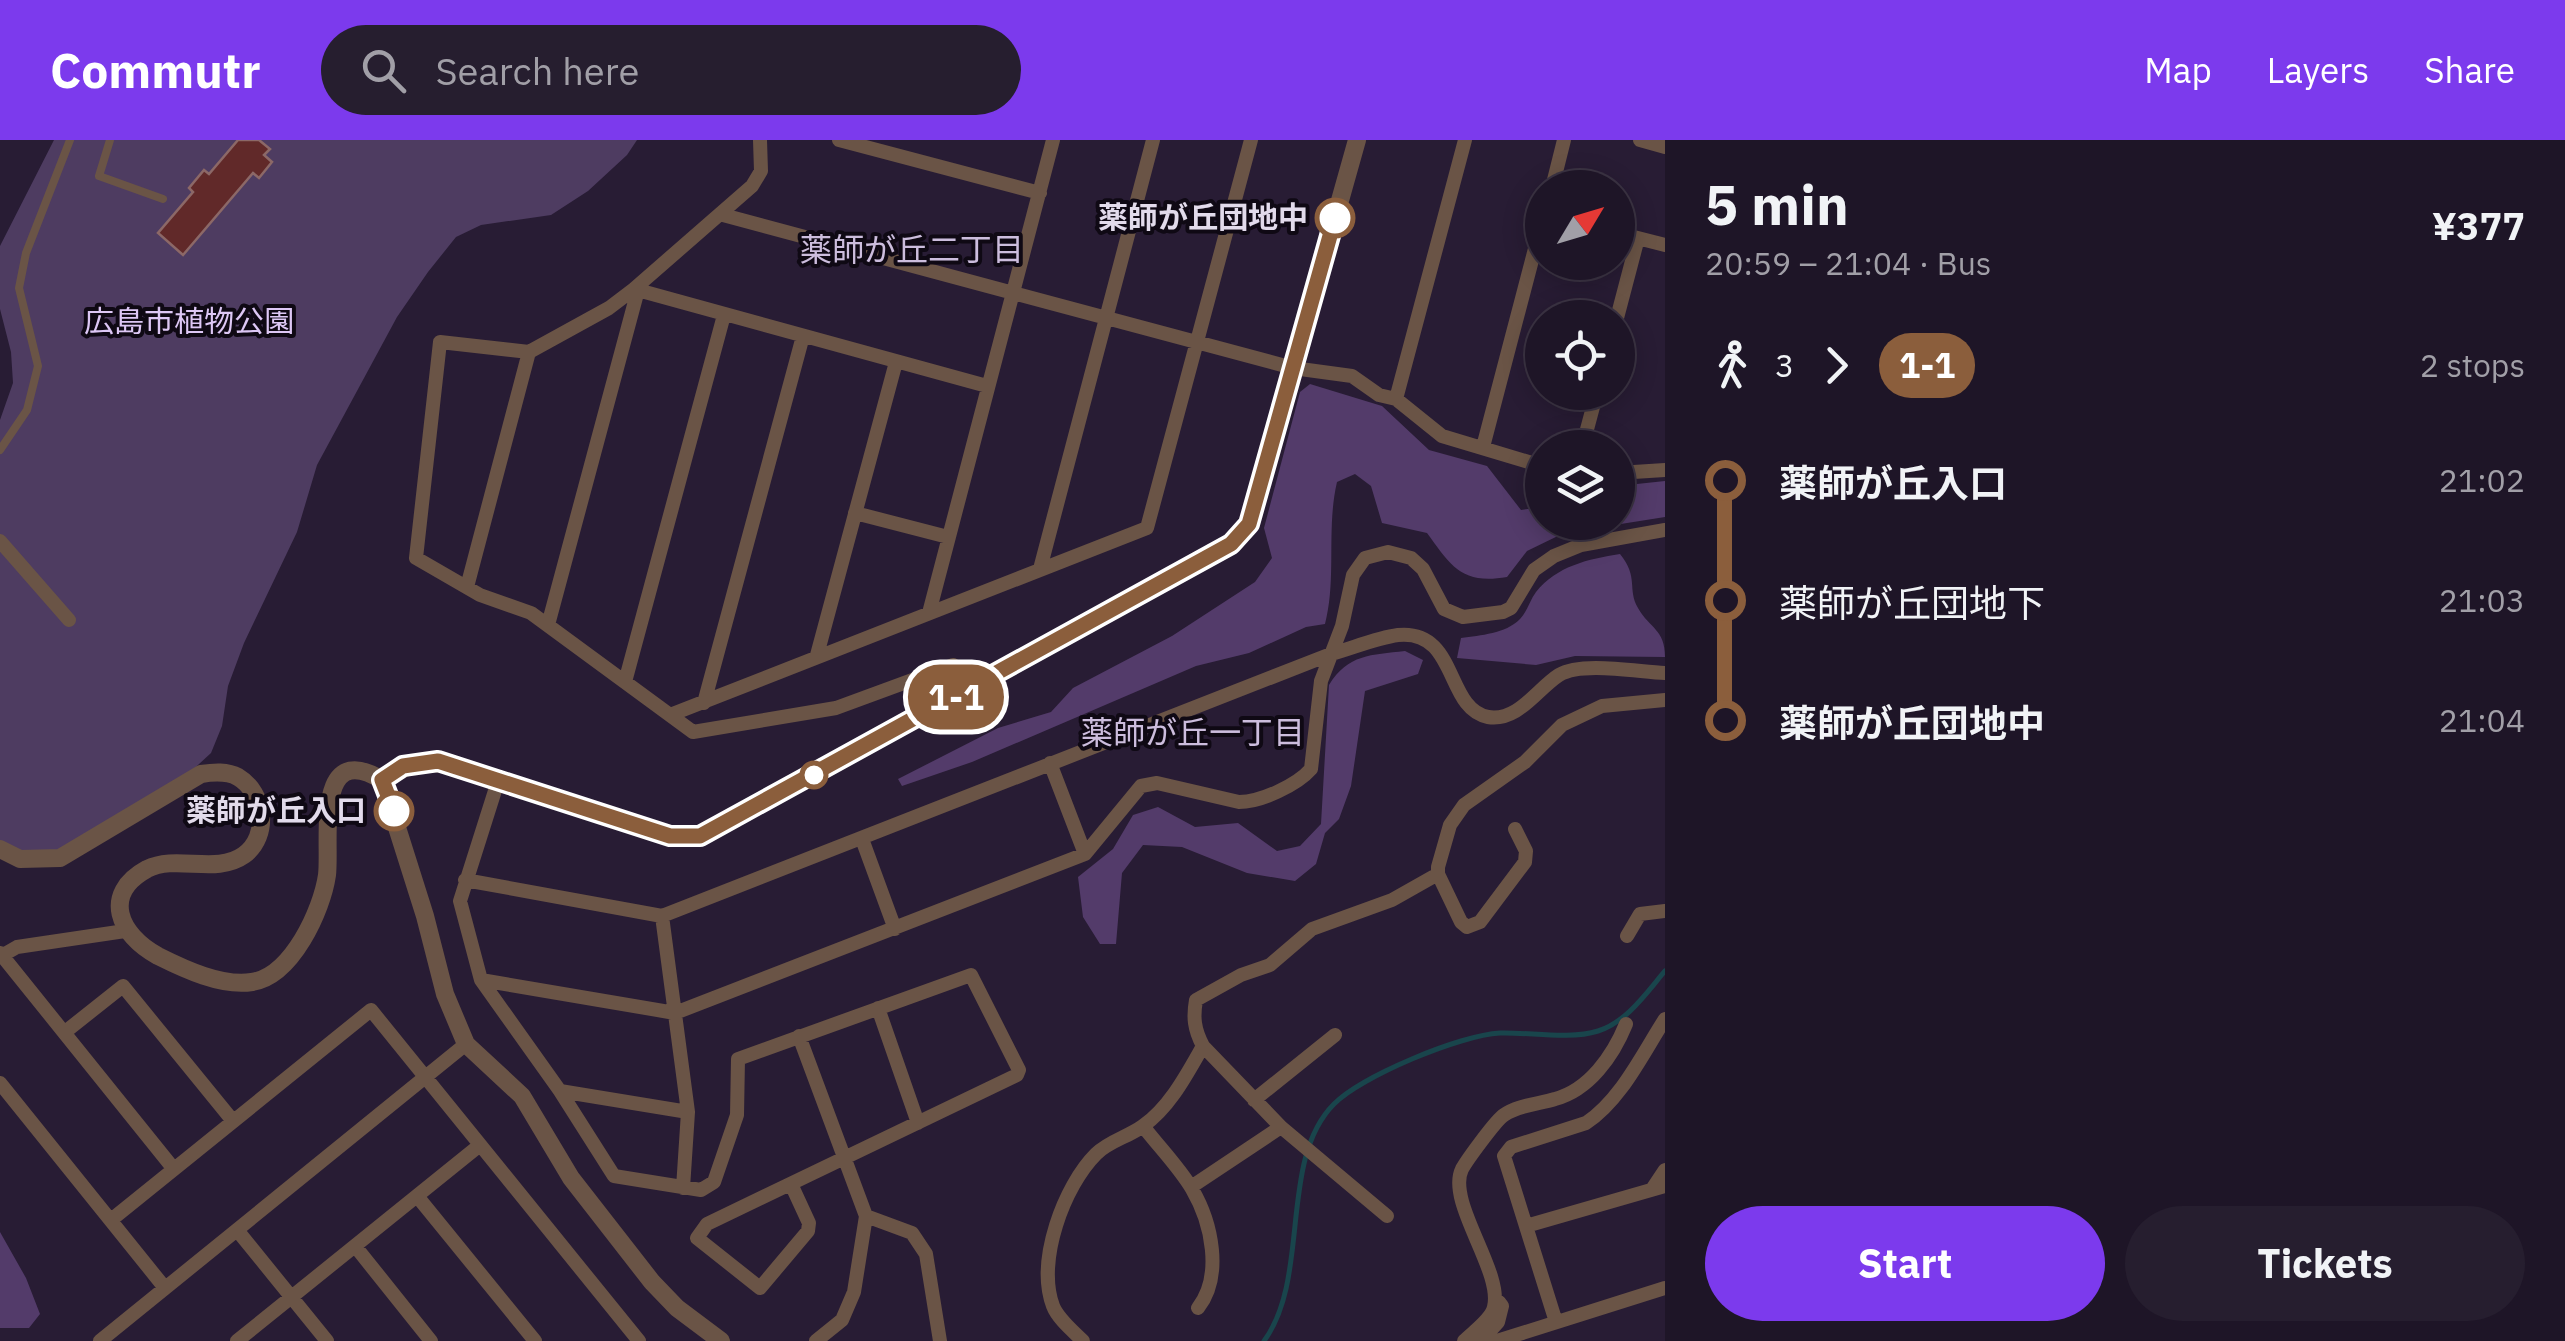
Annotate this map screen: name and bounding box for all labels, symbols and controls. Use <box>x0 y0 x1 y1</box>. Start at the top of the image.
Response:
search box <box>321 25 1021 115</box>
text: Commutr <box>50 39 261 101</box>
icon: search <box>356 43 411 98</box>
text: Search here <box>436 46 639 95</box>
text: Map <box>2144 47 2212 93</box>
text: Layers <box>2267 47 2369 93</box>
text: Share <box>2424 47 2515 93</box>
text: 5 min <box>1705 169 1849 240</box>
north arrow <box>1525 170 1635 280</box>
map controls <box>1525 170 1635 540</box>
place label: 薬師が丘団地中 <box>1098 197 1308 236</box>
marker: 薬師が丘団地中 <box>1316 199 1354 237</box>
text: ¥377 <box>2432 201 2525 250</box>
district label: 薬師が丘二丁目 <box>800 228 1024 270</box>
text: 20:59 – 21:04 · Bus <box>1705 242 1991 284</box>
button: locate <box>1525 300 1635 410</box>
park label: 広島市植物公園 <box>84 301 294 340</box>
icon: walk <box>1705 338 1760 393</box>
icon: forward <box>1809 338 1864 393</box>
text: 1-1 <box>1899 342 1955 388</box>
text: 3 <box>1775 344 1794 386</box>
text: 2 stops <box>2420 344 2525 386</box>
button: layers <box>1525 430 1635 540</box>
text: 薬師が丘入口 <box>1779 458 2007 507</box>
text: 21:02 <box>2439 459 2525 501</box>
text: 薬師が丘団地下 <box>1779 578 2045 627</box>
text: 21:03 <box>2439 579 2525 621</box>
line badge: 1-1 <box>898 664 1014 730</box>
text: 1-1 <box>928 674 984 720</box>
text: 薬師が丘団地中 <box>1779 698 2045 747</box>
text: 21:04 <box>2439 699 2525 741</box>
district label: 薬師が丘一丁目 <box>1081 711 1305 753</box>
unlabelled marker <box>801 762 827 788</box>
place label: 薬師が丘入口 <box>186 790 366 829</box>
marker: 薬師が丘入口 <box>375 792 413 830</box>
button: Start <box>1705 1206 2105 1321</box>
button: Tickets <box>2125 1206 2525 1321</box>

